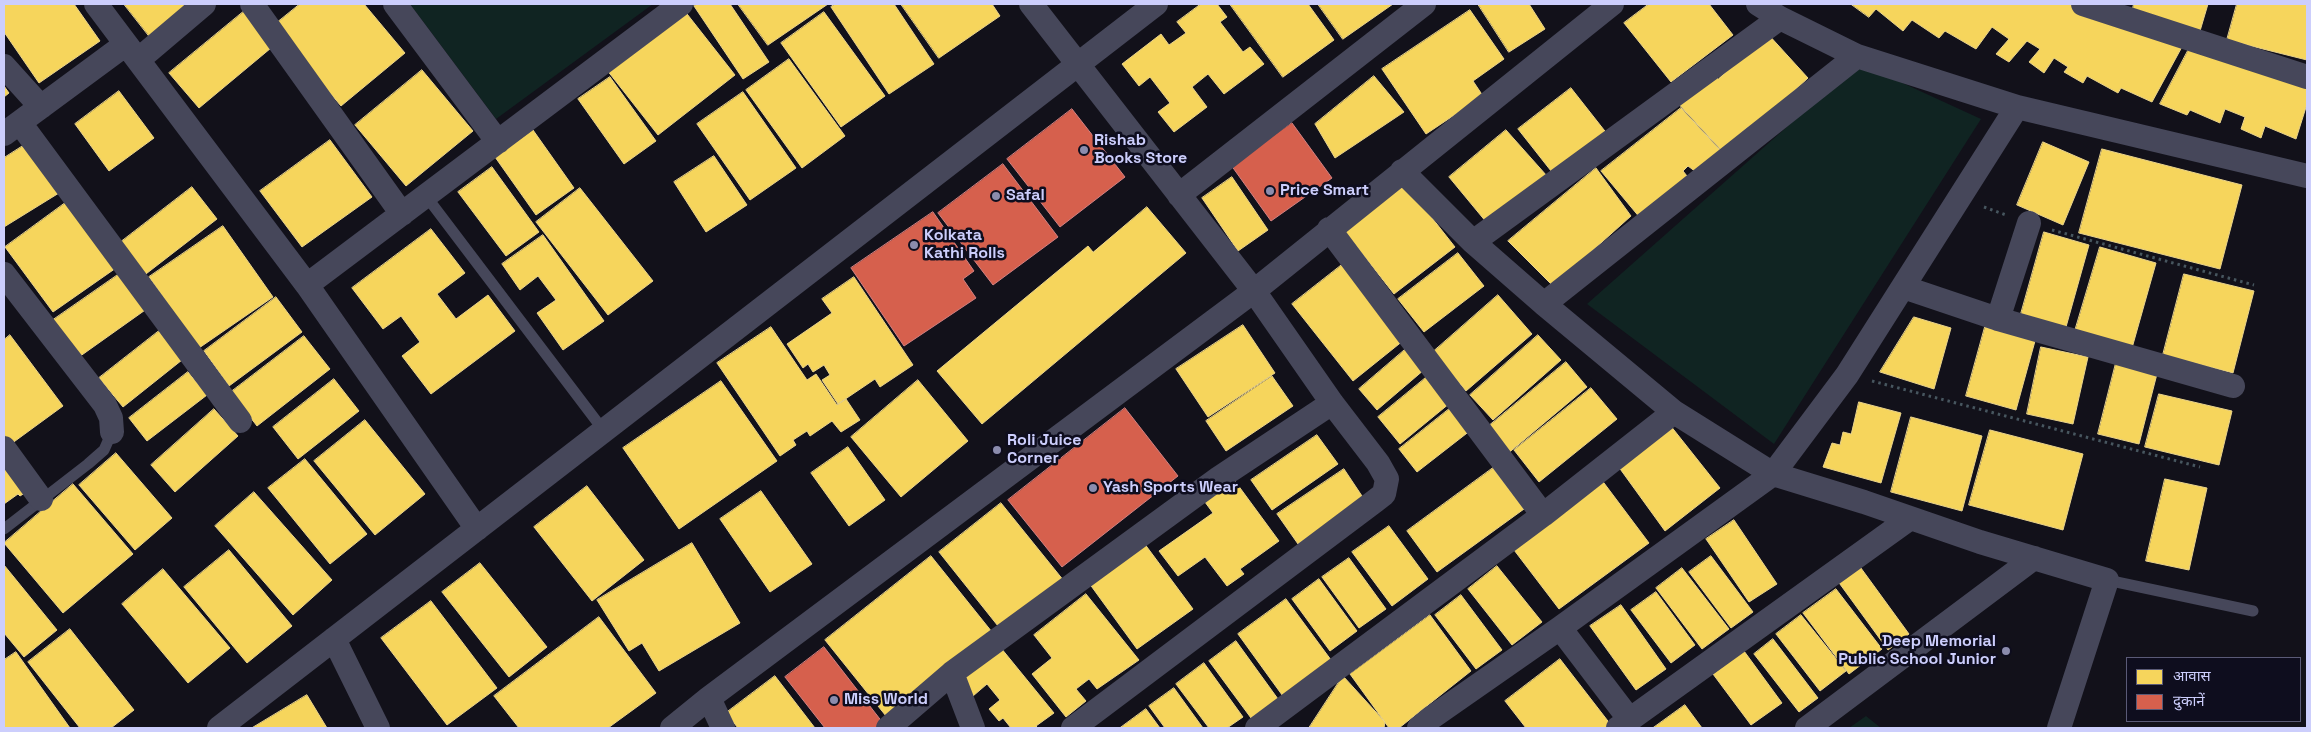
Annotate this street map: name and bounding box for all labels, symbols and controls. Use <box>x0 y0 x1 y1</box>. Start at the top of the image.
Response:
place label: Rishab Books Store <box>1094 131 1187 169</box>
marker: Rishab Books Store <box>1078 144 1090 156</box>
place label: Price Smart <box>1280 181 1369 201</box>
marker: Price Smart <box>1264 185 1276 197</box>
place label: Safal <box>1006 186 1045 206</box>
marker: Safal <box>990 190 1002 202</box>
place label: Kolkata Kathi Rolls <box>924 226 1005 264</box>
marker: Kolkata Kathi Rolls <box>908 239 920 251</box>
place label: Roli Juice Corner <box>1007 431 1081 469</box>
marker: Roli Juice Corner <box>991 444 1003 456</box>
place label: Yash Sports Wear <box>1103 478 1238 498</box>
marker: Yash Sports Wear <box>1087 482 1099 494</box>
place label: Deep Memorial Public School Junior <box>1838 632 1996 670</box>
marker: Deep Memorial Public School Junior <box>2000 645 2012 657</box>
legend <box>2126 657 2301 722</box>
text: आवास <box>2173 666 2211 685</box>
place label: Miss World <box>844 690 928 710</box>
text: दुकानें <box>2173 691 2205 710</box>
marker: Miss World <box>828 694 840 706</box>

